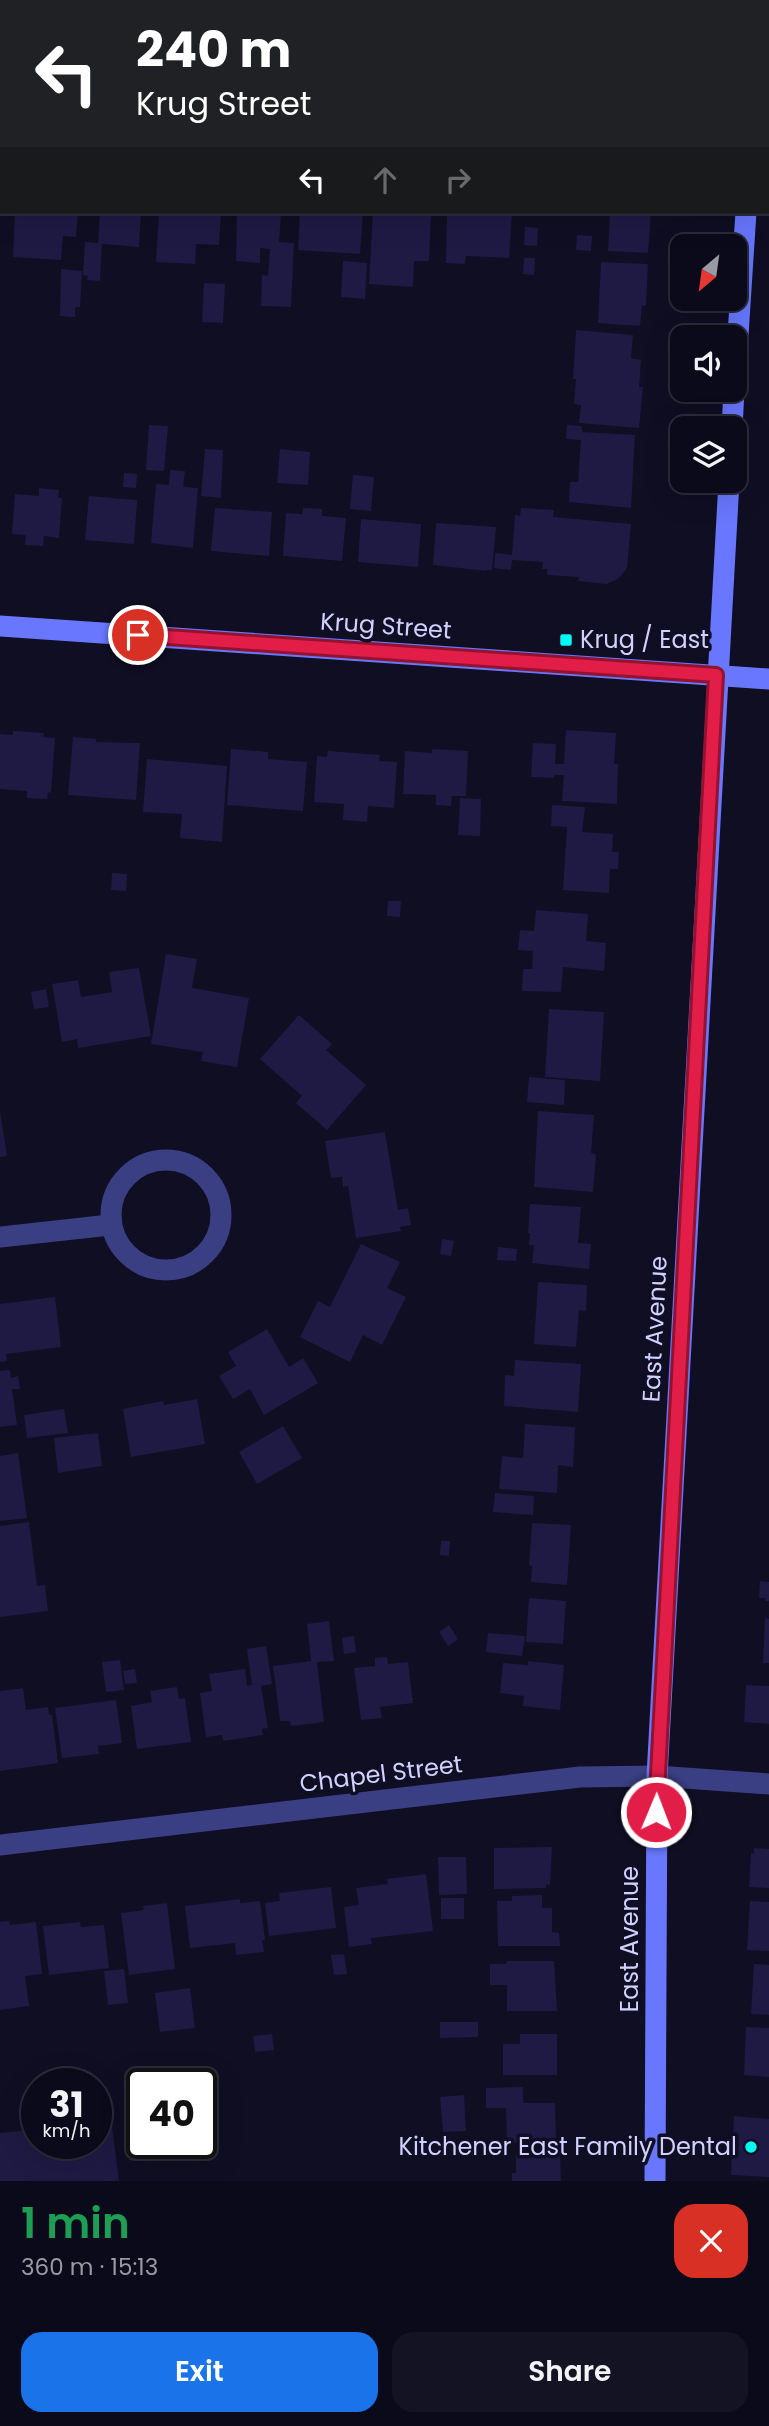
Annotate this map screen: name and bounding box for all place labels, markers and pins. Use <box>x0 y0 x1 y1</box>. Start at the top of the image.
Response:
pin <box>108 605 168 665</box>
place label: Krug / East <box>580 623 709 656</box>
marker: Krug / East <box>558 632 574 648</box>
place label: Kitchener East Family Dental <box>399 2130 737 2163</box>
marker: Kitchener East Family Dental <box>743 2139 759 2155</box>

